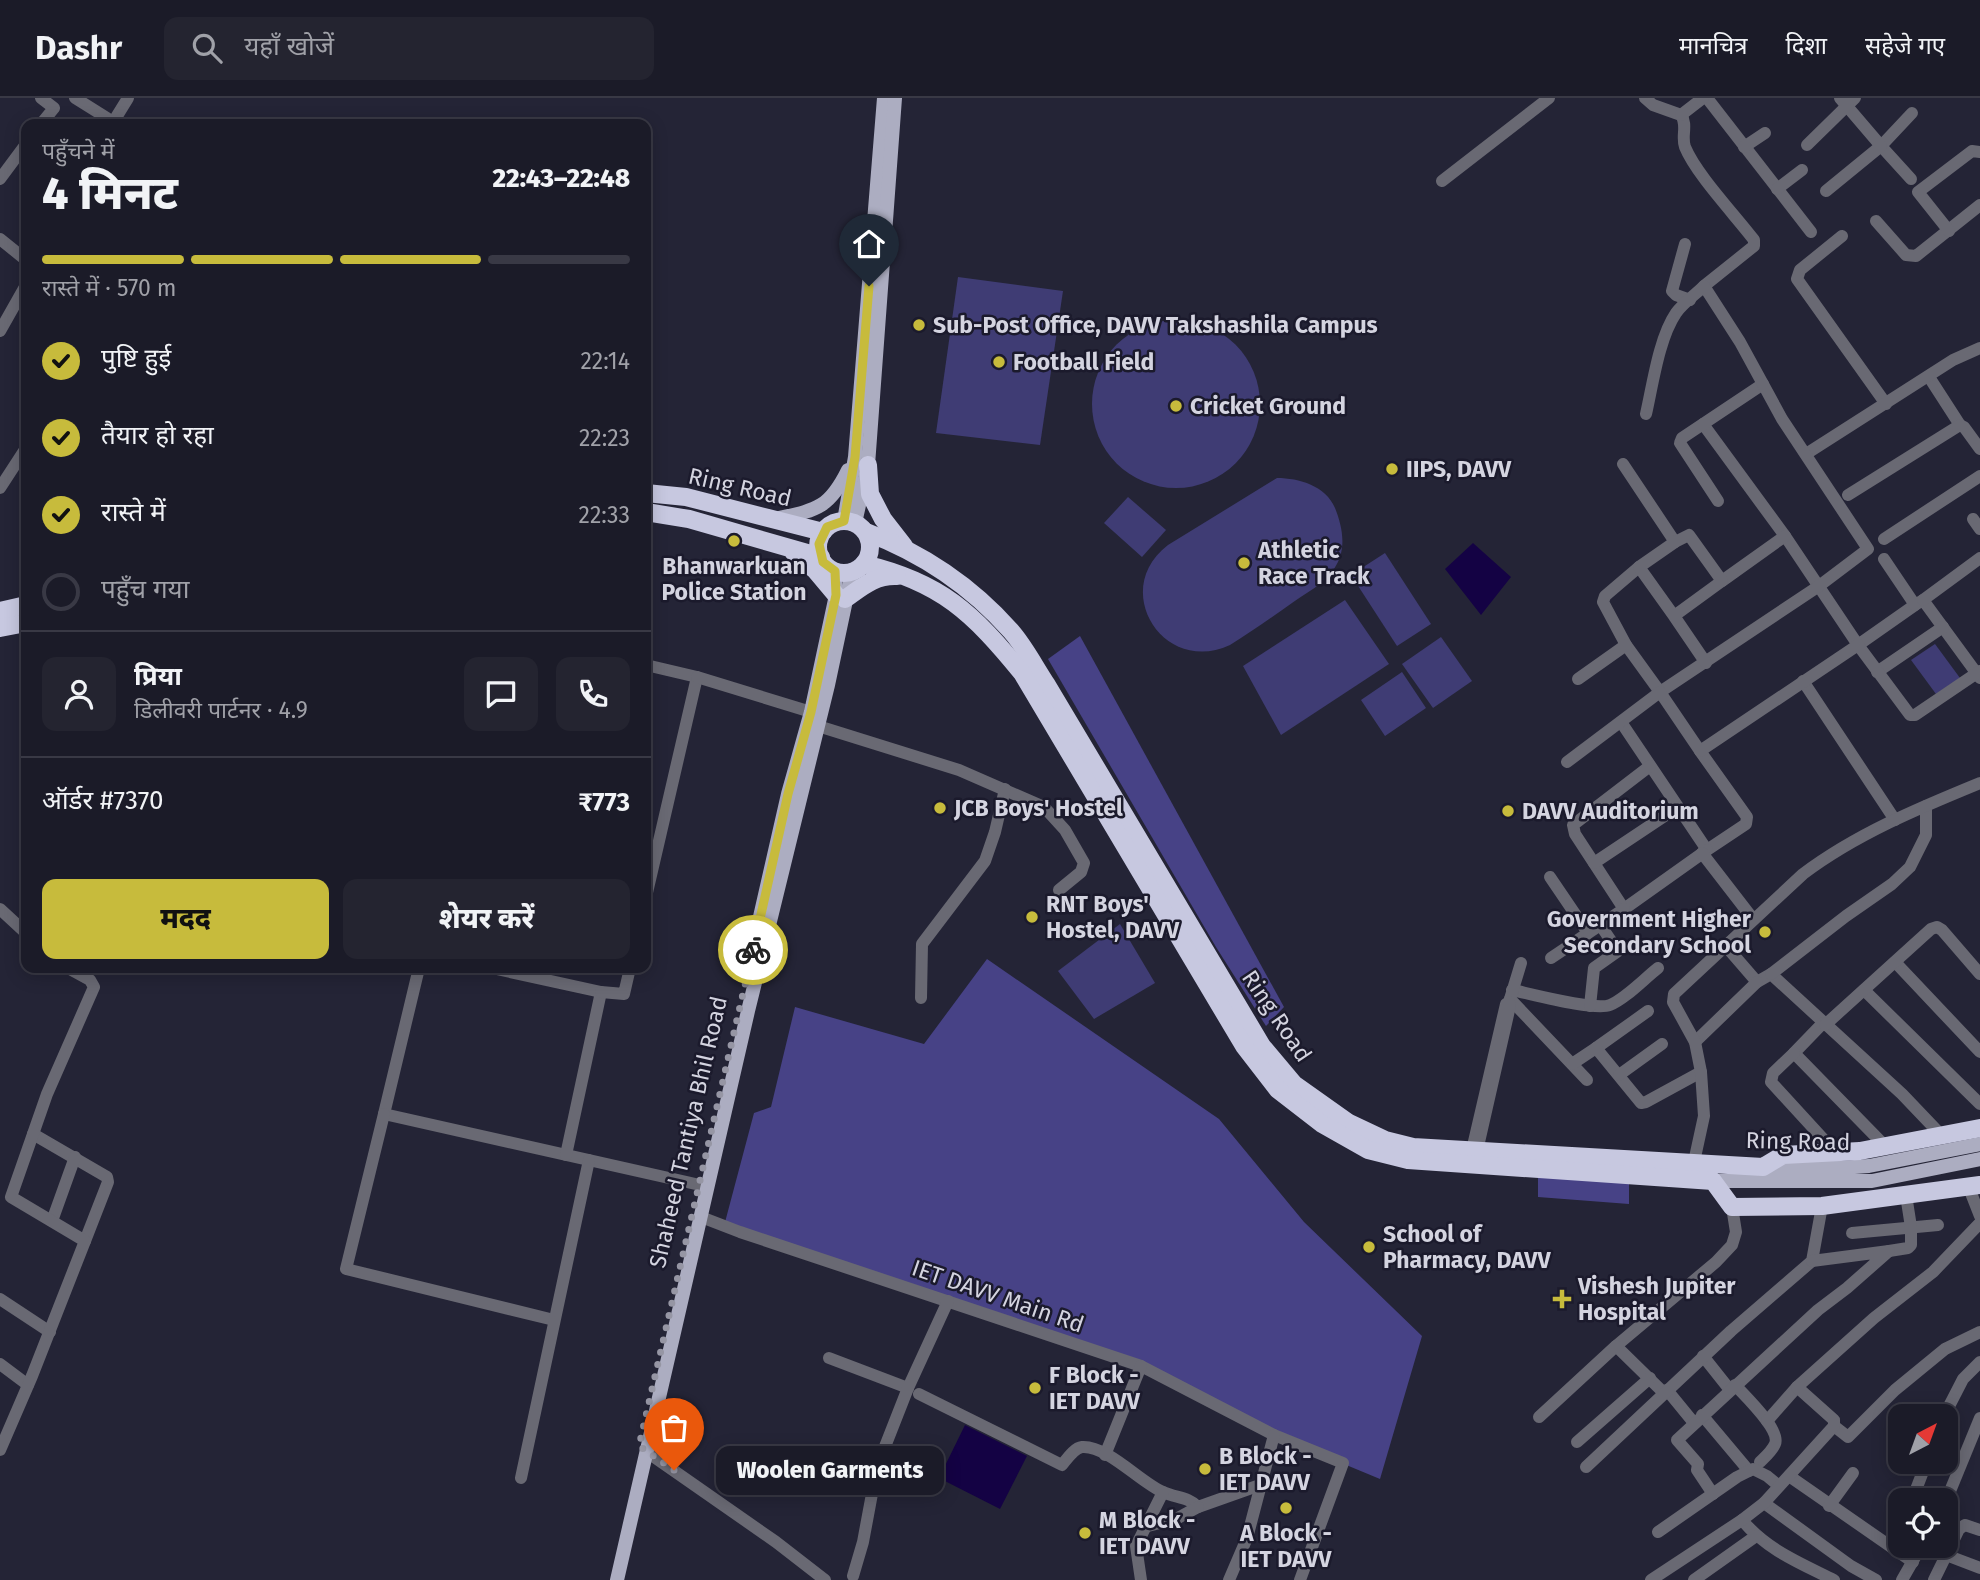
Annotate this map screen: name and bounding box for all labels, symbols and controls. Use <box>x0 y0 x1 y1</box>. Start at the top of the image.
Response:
search box <box>164 17 654 80</box>
text: Dashr <box>35 28 122 68</box>
icon: search <box>188 29 226 67</box>
text: यहाँ खोजें <box>244 31 334 62</box>
text: मानचित्र <box>1679 32 1748 60</box>
text: दिशा <box>1786 32 1827 60</box>
text: सहेजे गए <box>1865 32 1945 60</box>
text: पहुँचने में <box>42 137 115 165</box>
text: 22:43–22:48 <box>492 163 630 194</box>
text: 4 मिनट <box>42 166 178 221</box>
pin <box>839 214 899 286</box>
icon: home <box>850 225 888 263</box>
text: रास्ते में · 570 m <box>42 274 177 302</box>
place label: Sub-Post Office, DAVV Takshashila Campus <box>933 311 1378 339</box>
marker: Sub-Post Office, DAVV Takshashila Campus <box>911 317 927 333</box>
icon: check <box>42 342 80 380</box>
text: पुष्टि हुई <box>101 343 171 374</box>
text: 22:14 <box>580 347 630 375</box>
place label: Football Field <box>1013 348 1154 376</box>
marker: Football Field <box>991 354 1007 370</box>
place label: Cricket Ground <box>1190 392 1346 420</box>
marker: Cricket Ground <box>1168 398 1184 414</box>
icon: check <box>42 419 80 457</box>
text: तैयार हो रहा <box>101 420 214 451</box>
text: 22:23 <box>579 424 630 452</box>
place label: IIPS, DAVV <box>1406 455 1512 483</box>
marker: IIPS, DAVV <box>1384 461 1400 477</box>
street label: Ring Road <box>686 462 794 512</box>
icon: check <box>42 496 80 534</box>
text: रास्ते में <box>101 497 166 528</box>
text: 22:33 <box>579 501 630 529</box>
marker: Bhanwarkuan Police Station <box>726 533 742 549</box>
place label: Athletic Race Track <box>1257 536 1370 590</box>
place label: Bhanwarkuan Police Station <box>662 552 807 606</box>
marker: Athletic Race Track <box>1236 555 1252 571</box>
text: पहुँच गया <box>101 574 189 605</box>
button: person <box>42 657 116 731</box>
button: chat <box>464 657 538 731</box>
button: phone <box>556 657 630 731</box>
text: प्रिया <box>134 661 182 692</box>
text: डिलीवरी पार्टनर · 4.9 <box>134 696 308 724</box>
text: ऑर्डर #7370 <box>42 785 163 816</box>
text: ₹773 <box>578 787 630 818</box>
place label: JCB Boys' Hostel <box>953 794 1123 822</box>
place label: DAVV Auditorium <box>1522 797 1699 825</box>
marker: JCB Boys' Hostel <box>932 800 948 816</box>
marker: DAVV Auditorium <box>1500 803 1516 819</box>
button: मदद <box>42 879 329 959</box>
button: शेयर करें <box>343 879 630 959</box>
place label: RNT Boys' Hostel, DAVV <box>1046 890 1180 944</box>
place label: Government Higher Secondary School <box>1547 905 1752 959</box>
marker: RNT Boys' Hostel, DAVV <box>1024 909 1040 925</box>
courier <box>718 915 788 985</box>
marker: Government Higher Secondary School <box>1757 924 1773 940</box>
icon: bike <box>734 931 772 969</box>
street label: Ring Road <box>1236 965 1318 1067</box>
street label: Shaheed Tantiya Bhil Road <box>643 993 733 1271</box>
street label: Ring Road <box>1745 1126 1851 1156</box>
place label: School of Pharmacy, DAVV <box>1383 1220 1551 1274</box>
marker: School of Pharmacy, DAVV <box>1361 1239 1377 1255</box>
street label: IET DAVV Main Rd <box>908 1253 1088 1339</box>
place label: Vishesh Jupiter Hospital <box>1577 1272 1736 1326</box>
marker: Vishesh Jupiter Hospital <box>1552 1289 1572 1309</box>
place label: F Block - IET DAVV <box>1049 1361 1141 1415</box>
marker: F Block - IET DAVV <box>1027 1380 1043 1396</box>
pin <box>644 1398 704 1470</box>
north arrow <box>1888 1404 1958 1474</box>
map controls <box>1888 1404 1958 1558</box>
icon: bag <box>655 1409 693 1447</box>
place label: B Block - IET DAVV <box>1219 1442 1312 1496</box>
callout: Woolen Garments <box>716 1446 944 1494</box>
text: Woolen Garments <box>737 1456 923 1484</box>
marker: B Block - IET DAVV <box>1197 1461 1213 1477</box>
button: locate <box>1888 1488 1958 1558</box>
marker: A Block - IET DAVV <box>1278 1500 1294 1516</box>
place label: M Block - IET DAVV <box>1099 1506 1195 1560</box>
place label: A Block - IET DAVV <box>1239 1519 1332 1573</box>
marker: M Block - IET DAVV <box>1077 1525 1093 1541</box>

